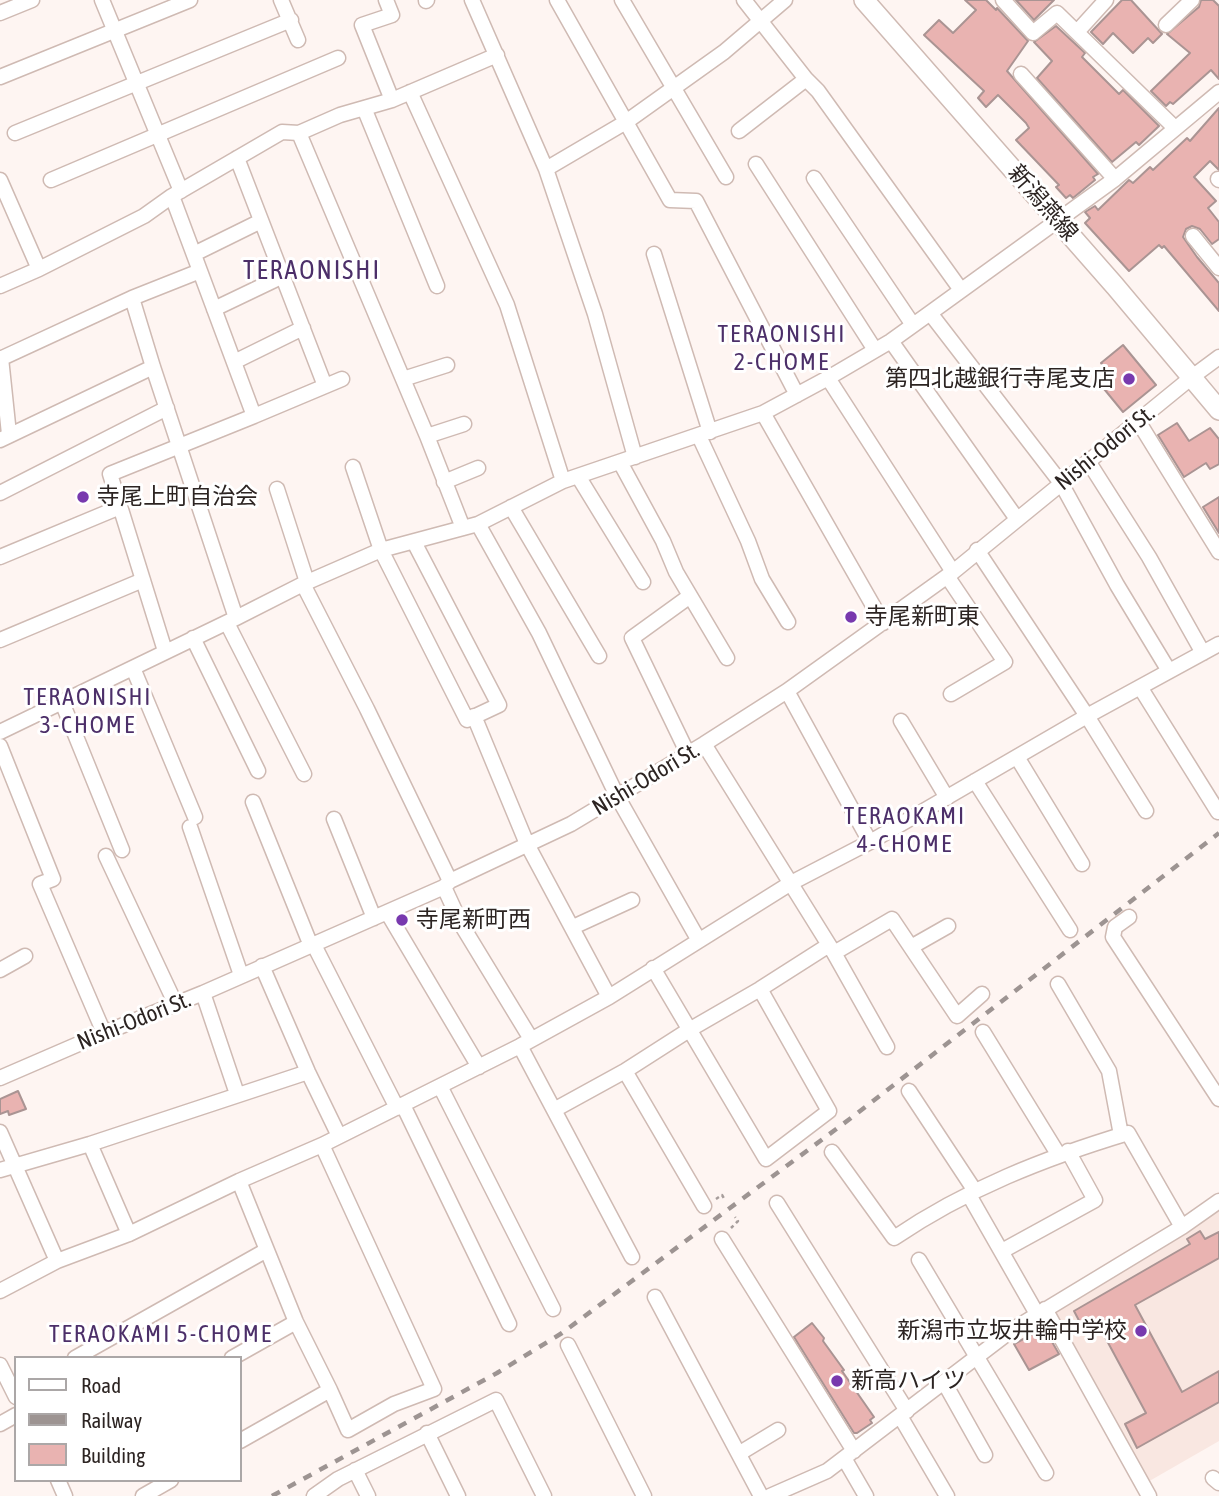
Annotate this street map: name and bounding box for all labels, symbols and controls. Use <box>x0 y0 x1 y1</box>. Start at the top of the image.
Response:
street label: 新潟燕線 <box>1002 159 1084 247</box>
district label: TERAONISHI <box>244 255 380 287</box>
district label: TERAONISHI 2-CHOME <box>719 320 845 376</box>
place label: 第四北越銀行寺尾支店 <box>885 365 1115 393</box>
marker: 第四北越銀行寺尾支店 <box>1121 371 1137 387</box>
street label: Nishi-Odori St. <box>1050 400 1160 496</box>
place label: 寺尾上町自治会 <box>97 483 258 511</box>
marker: 寺尾上町自治会 <box>75 489 91 505</box>
place label: 寺尾新町東 <box>865 603 980 631</box>
marker: 寺尾新町東 <box>843 609 859 625</box>
district label: TERAONISHI 3-CHOME <box>25 683 151 739</box>
street label: Nishi-Odori St. <box>587 736 705 822</box>
district label: TERAOKAMI 4-CHOME <box>845 802 965 858</box>
place label: 寺尾新町西 <box>416 906 531 934</box>
marker: 寺尾新町西 <box>394 912 410 928</box>
street label: Nishi-Odori St. <box>73 986 195 1056</box>
place label: 新潟市立坂井輪中学校 <box>897 1317 1127 1345</box>
district label: TERAOKAMI 5-CHOME <box>51 1320 271 1348</box>
marker: 新潟市立坂井輪中学校 <box>1133 1323 1149 1339</box>
legend <box>14 1356 242 1482</box>
place label: 新高ハイツ <box>851 1367 966 1395</box>
text: Road <box>81 1373 121 1397</box>
marker: 新高ハイツ <box>829 1373 845 1389</box>
text: Railway <box>81 1408 142 1432</box>
text: Building <box>81 1443 145 1467</box>

